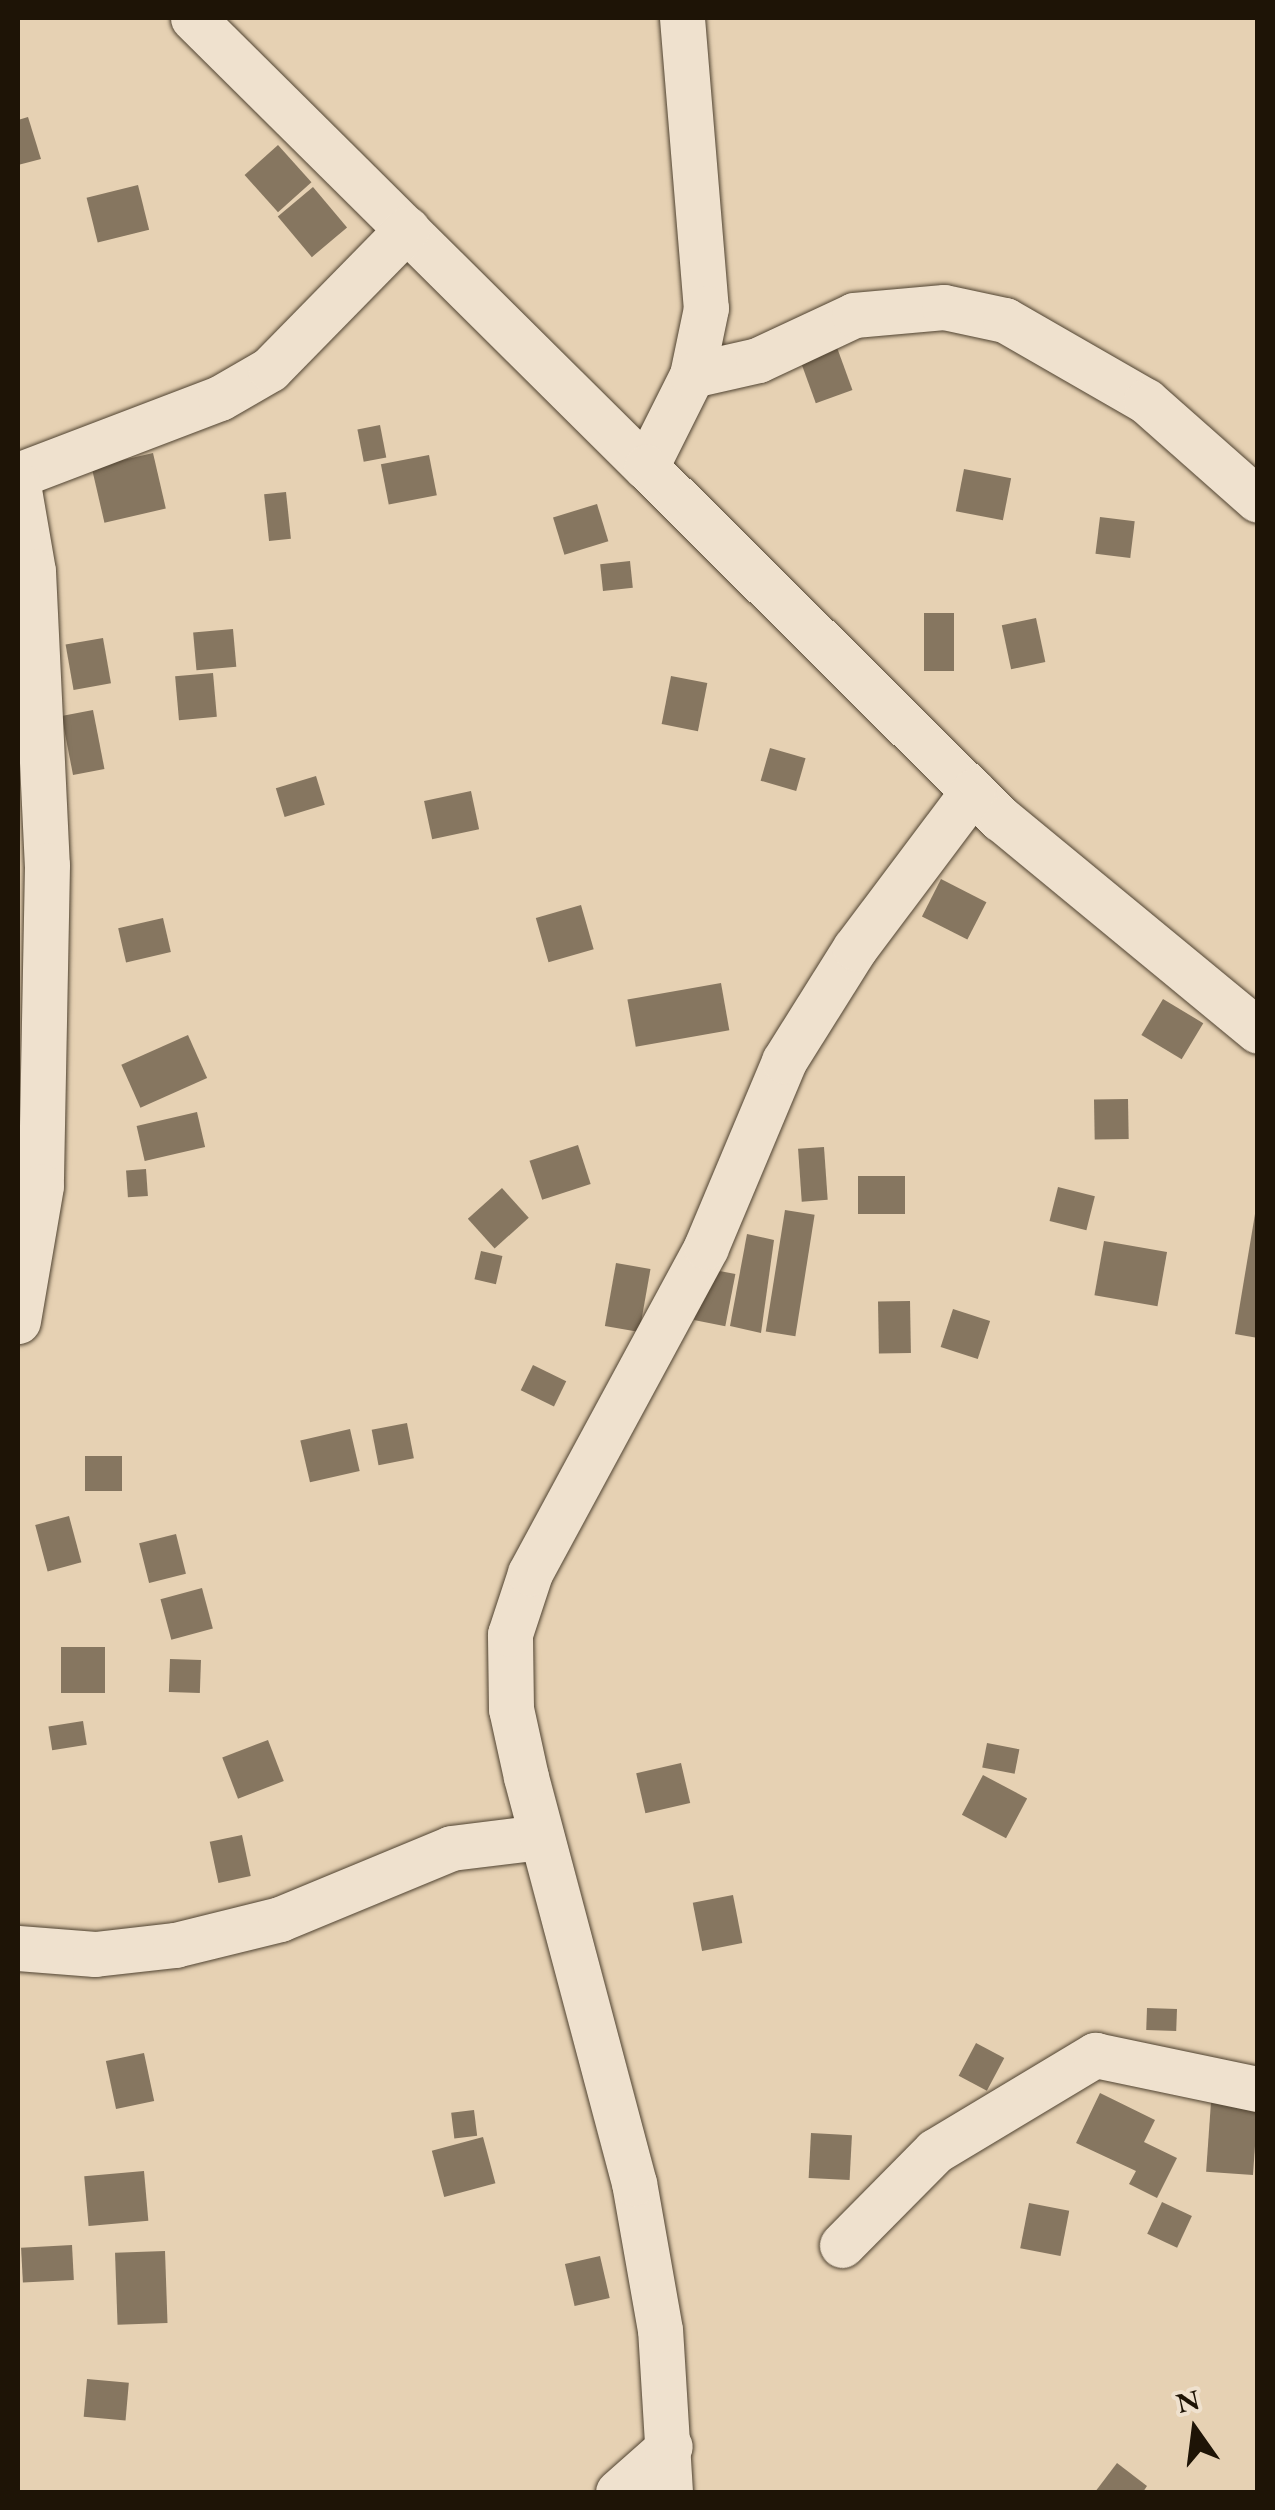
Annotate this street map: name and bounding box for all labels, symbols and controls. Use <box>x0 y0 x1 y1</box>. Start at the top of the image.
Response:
north arrow <box>1145 2380 1245 2480</box>
text: N <box>1172 2381 1203 2421</box>

